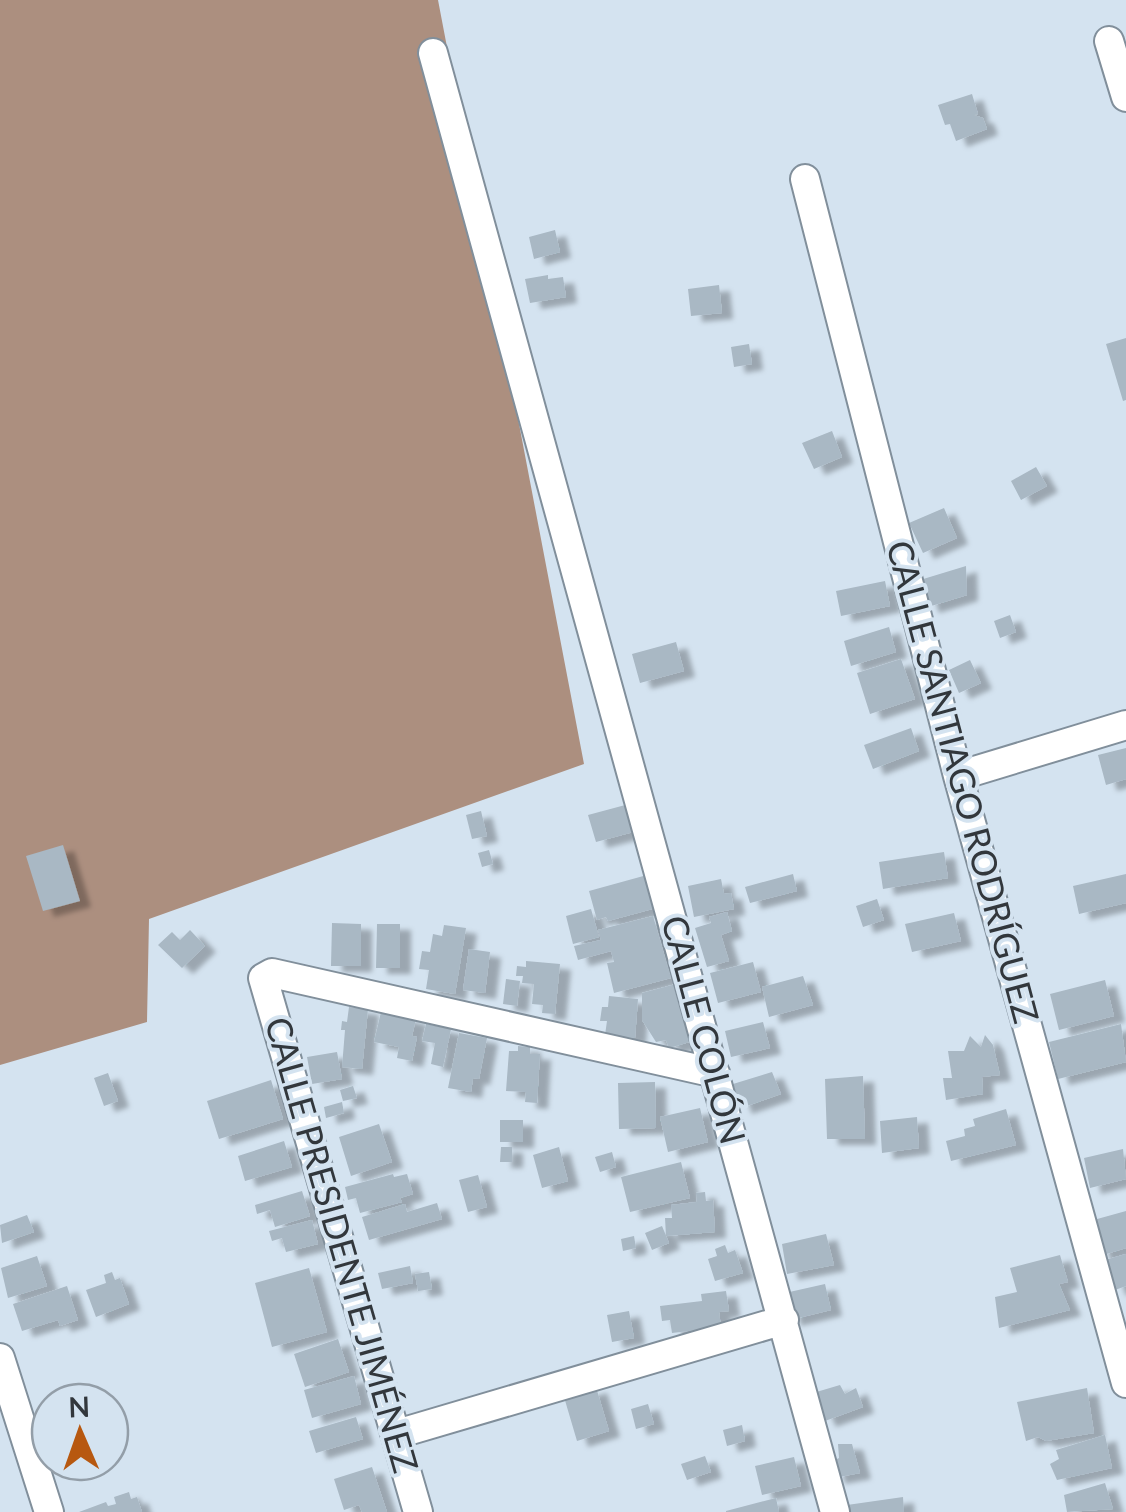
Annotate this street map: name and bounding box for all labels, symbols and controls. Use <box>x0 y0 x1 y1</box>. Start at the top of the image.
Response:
street label: CALLE SANTIAGO RODRÍGUEZ <box>879 536 1049 1027</box>
street label: CALLE COLÓN <box>654 911 756 1148</box>
street label: CALLE PRESIDENTE JIMÉNEZ <box>258 1012 428 1477</box>
north arrow <box>30 1382 130 1482</box>
text: N <box>68 1389 90 1423</box>

